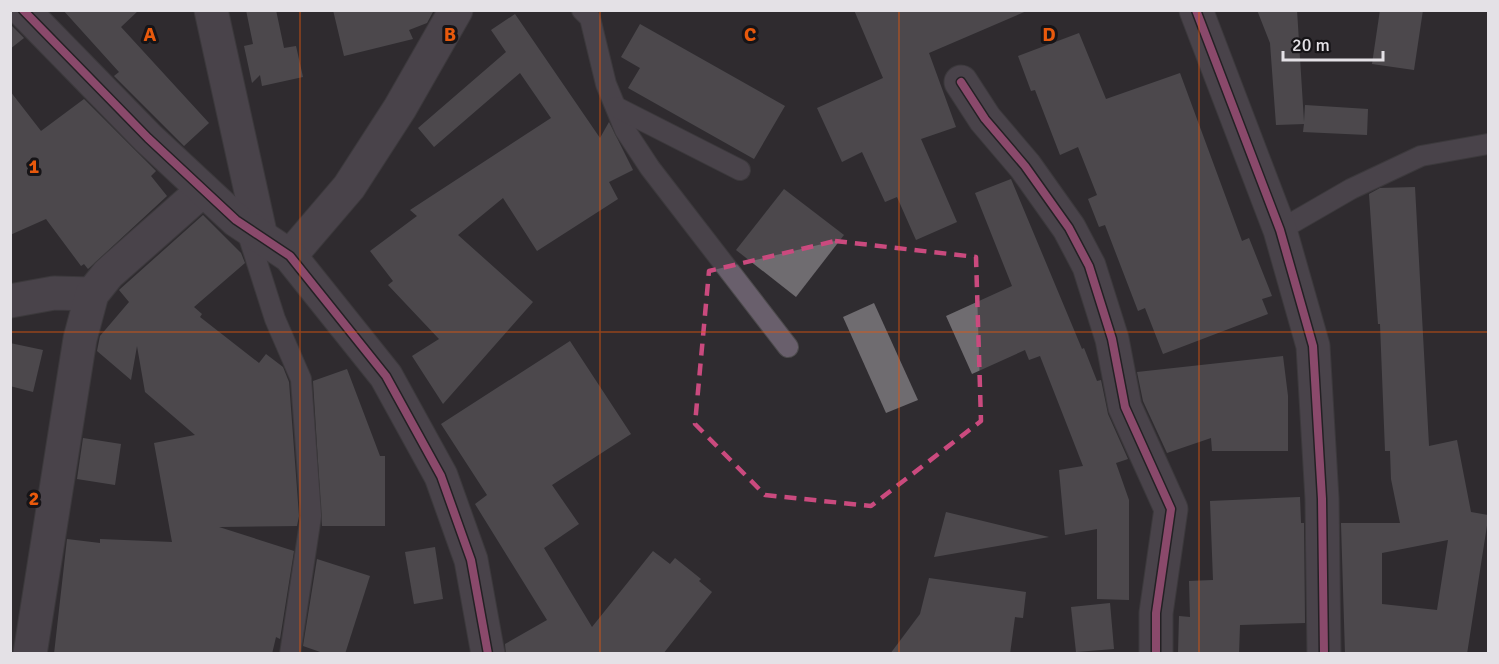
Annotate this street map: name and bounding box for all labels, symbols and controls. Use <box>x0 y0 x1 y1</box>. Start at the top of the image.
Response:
text: A <box>144 22 157 47</box>
text: B <box>444 22 456 47</box>
text: C <box>744 22 756 47</box>
text: D <box>1042 22 1056 47</box>
scale bar <box>1283 24 1384 62</box>
text: 20 m <box>1292 34 1330 56</box>
text: 1 <box>29 154 40 179</box>
text: 2 <box>29 486 39 511</box>

